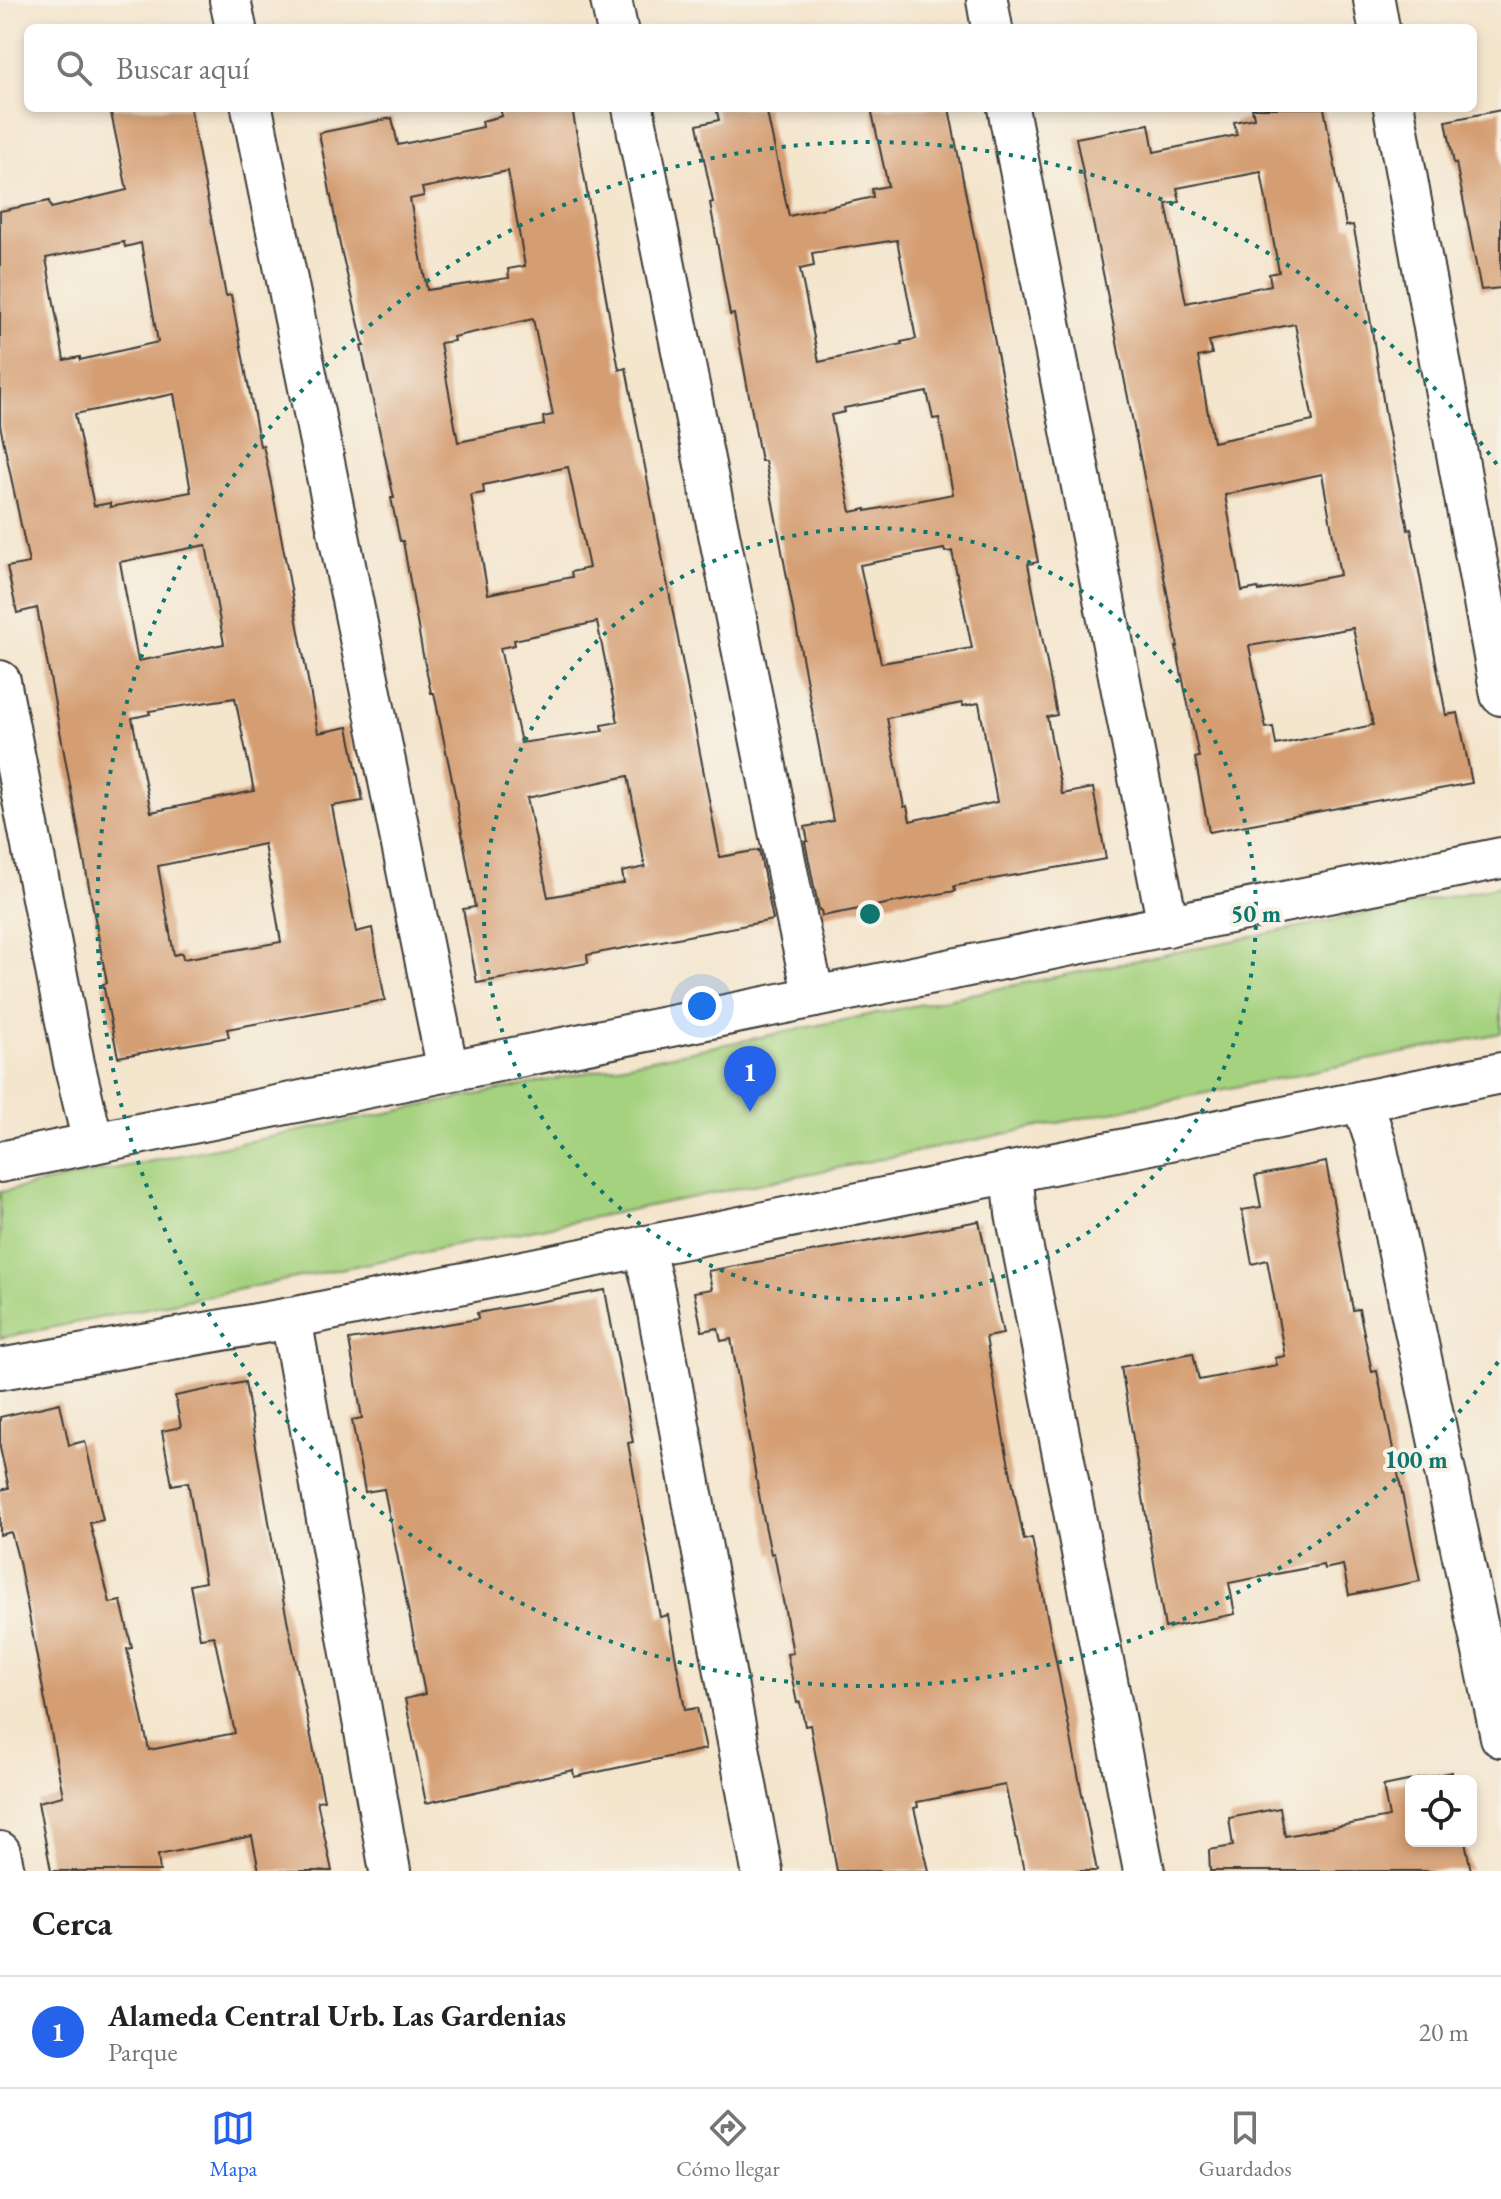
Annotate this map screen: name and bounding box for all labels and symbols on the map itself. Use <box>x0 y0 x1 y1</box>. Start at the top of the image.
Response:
text: 50 m <box>1231 898 1281 929</box>
centre of rings <box>856 900 884 928</box>
your location <box>682 986 722 1026</box>
pin: 1 <box>724 1046 776 1112</box>
text: 100 m <box>1384 1444 1448 1475</box>

